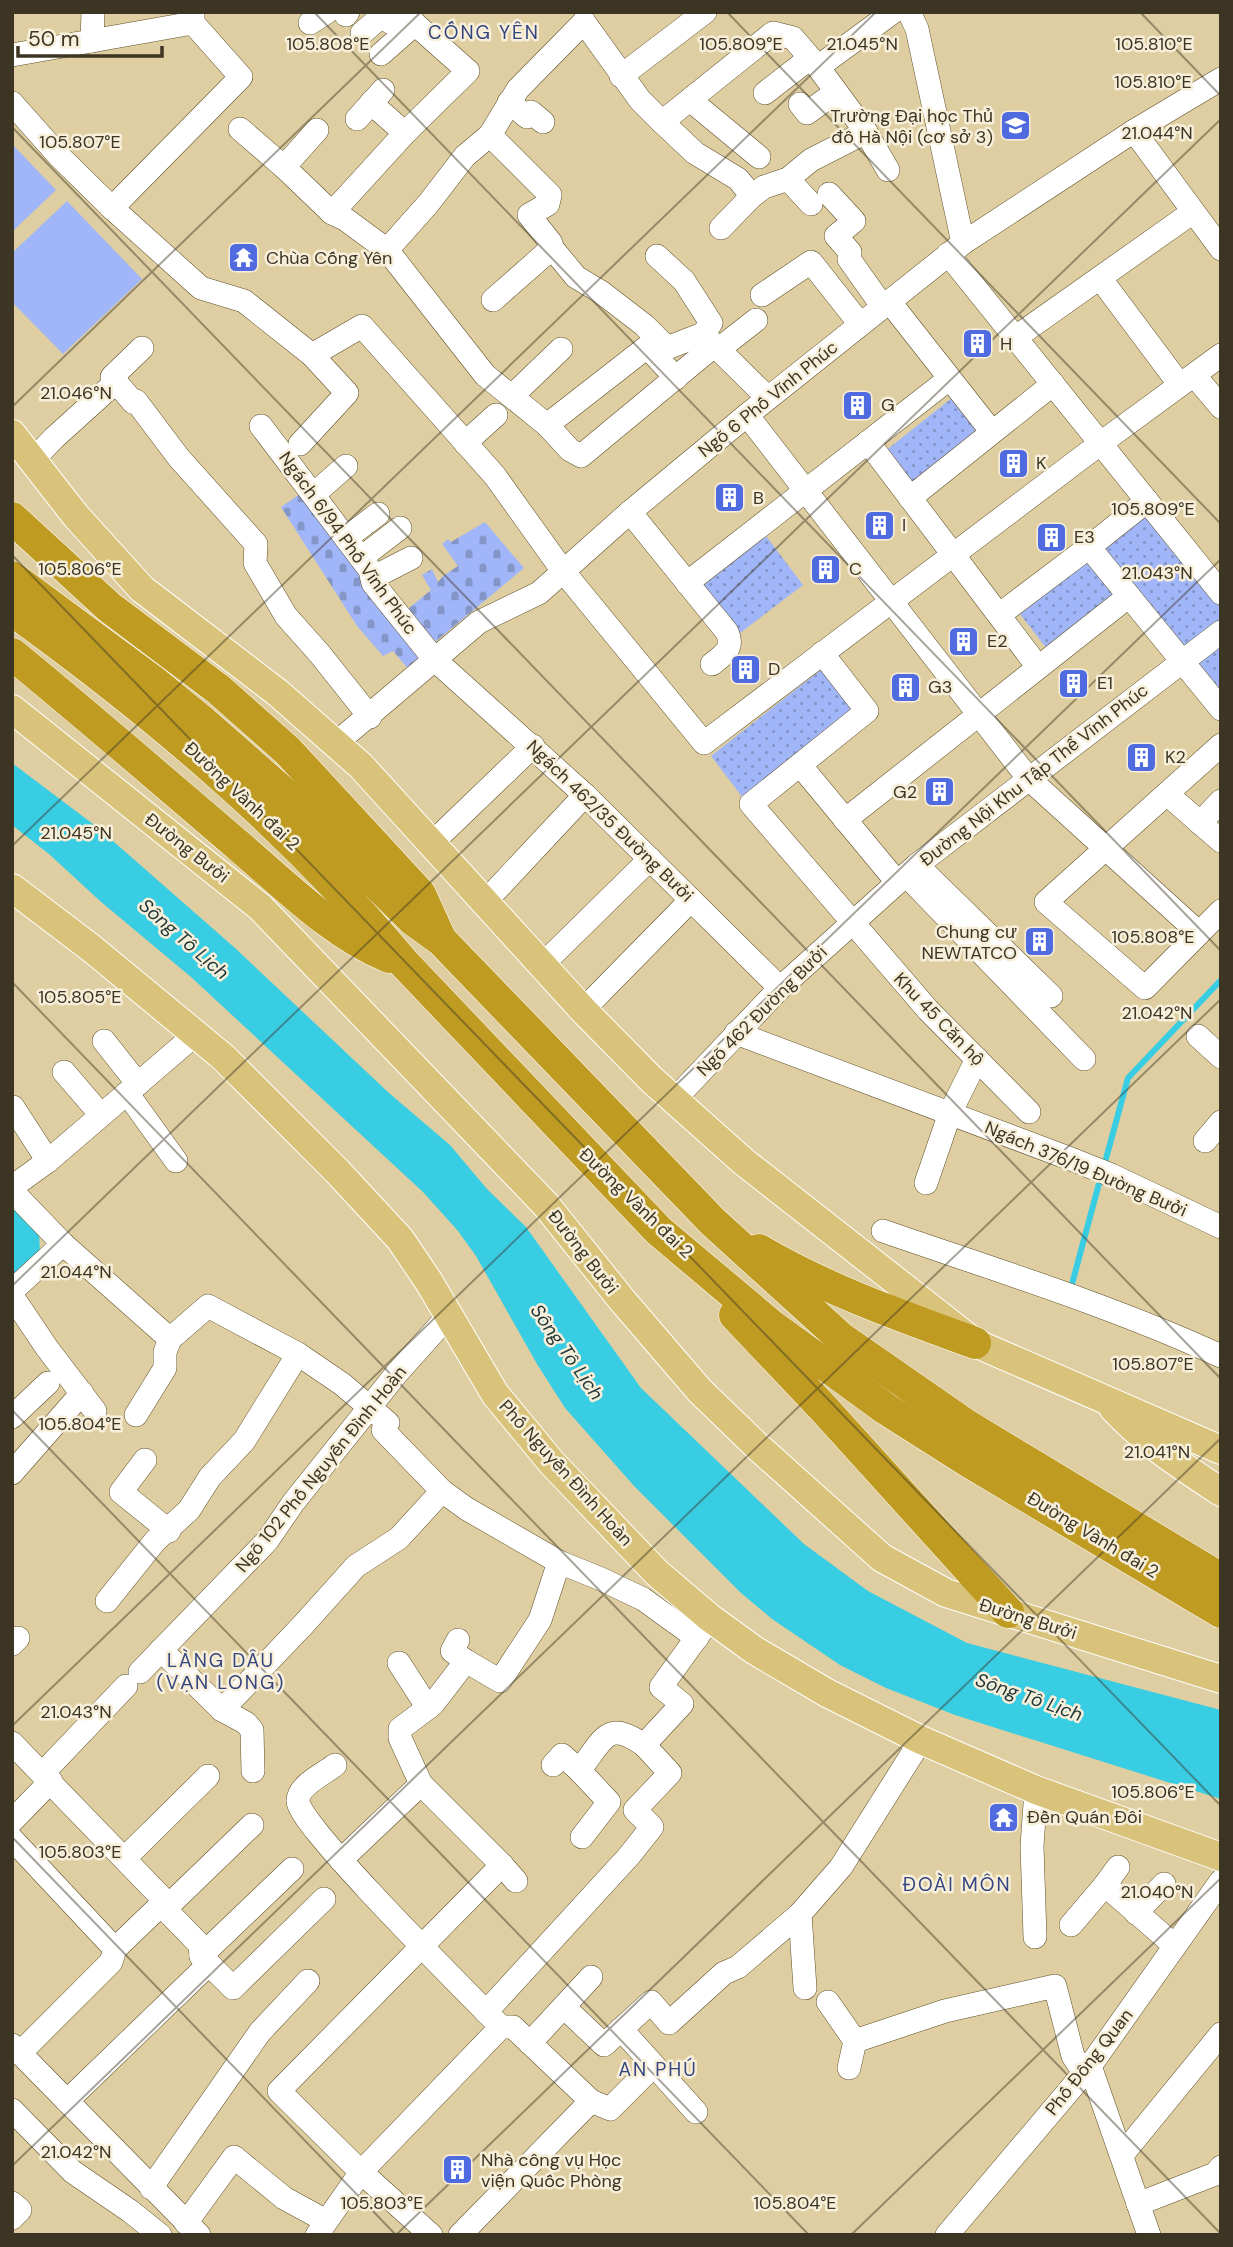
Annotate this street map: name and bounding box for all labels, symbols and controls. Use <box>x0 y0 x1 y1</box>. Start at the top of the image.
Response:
scale bar <box>18 14 161 58</box>
district label: CỐNG YÊN <box>428 20 540 45</box>
text: 50 m <box>28 25 79 53</box>
text: 105.808°E <box>286 32 370 56</box>
text: 105.809°E <box>699 32 783 56</box>
text: 21.045°N <box>826 32 898 56</box>
text: 105.810°E <box>1115 32 1193 56</box>
text: 105.810°E <box>1114 70 1192 94</box>
place label: Trường Đại học Thủ đô Hà Nội (cơ sở 3) <box>830 104 993 149</box>
school or university icon: Trường Đại học Thủ đô Hà Nội (cơ sở 3) <box>999 109 1033 143</box>
text: 21.044°N <box>1121 121 1193 145</box>
text: 105.807°E <box>39 130 121 154</box>
temple icon: Chùa Cống Yên <box>226 241 260 275</box>
place label: Chùa Cống Yên <box>266 246 392 270</box>
building icon: H <box>960 327 994 361</box>
place label: H <box>1000 332 1012 356</box>
street label: Ngõ 6 Phố Vĩnh Phúc <box>693 335 843 463</box>
text: 21.046°N <box>40 381 112 405</box>
building icon: G <box>841 388 875 422</box>
place label: G <box>881 393 895 417</box>
building icon: K <box>996 446 1030 480</box>
street label: Ngách 6/94 Phố Vĩnh Phúc <box>273 447 423 639</box>
place label: K <box>1036 451 1047 475</box>
building icon: B <box>713 481 747 515</box>
place label: B <box>753 486 764 510</box>
text: 105.809°E <box>1111 497 1195 521</box>
building icon: I <box>862 508 896 542</box>
place label: I <box>902 513 906 537</box>
building icon: E3 <box>1034 520 1068 554</box>
place label: E3 <box>1074 525 1095 549</box>
building icon: C <box>809 552 843 586</box>
text: 105.806°E <box>38 557 122 581</box>
place label: C <box>849 557 862 581</box>
text: 21.043°N <box>1121 561 1193 585</box>
building icon: E2 <box>947 624 981 658</box>
place label: E2 <box>987 629 1008 653</box>
building icon: D <box>728 652 762 686</box>
place label: D <box>768 657 780 681</box>
building icon: E1 <box>1057 666 1091 700</box>
building icon: G3 <box>888 670 922 704</box>
place label: E1 <box>1097 671 1113 695</box>
place label: G3 <box>928 675 952 699</box>
street label: Đường Nội Khu Tập Thể Vĩnh Phúc <box>915 678 1153 872</box>
street label: Ngách 462/35 Đường Bưởi <box>521 735 699 907</box>
street label: Đường Vành đai 2 <box>179 736 305 856</box>
building icon: K2 <box>1125 740 1159 774</box>
place label: K2 <box>1165 745 1186 769</box>
building icon: G2 <box>923 775 957 809</box>
place label: G2 <box>893 780 917 804</box>
street label: Đường Bưởi <box>140 808 234 888</box>
text: 21.045°N <box>40 821 112 845</box>
water label: Sông Tô Lịch <box>134 893 234 985</box>
place label: Chung cư NEWTATCO <box>921 920 1017 965</box>
building icon: Chung cư NEWTATCO <box>1023 925 1057 959</box>
text: 105.808°E <box>1111 925 1195 949</box>
street label: Ngõ 462 Đường Bưởi <box>692 941 832 1081</box>
street label: Khu 45 Căn hộ <box>888 967 990 1071</box>
text: 105.805°E <box>38 985 122 1009</box>
text: 21.042°N <box>1121 1001 1193 1025</box>
street label: Ngách 376/19 Đường Bưởi <box>981 1115 1191 1223</box>
street label: Đường Vành đai 2 <box>574 1142 698 1264</box>
street label: Đường Bưởi <box>543 1205 623 1299</box>
text: 21.044°N <box>40 1260 112 1284</box>
water label: Sông Tô Lịch <box>525 1299 609 1405</box>
text: 105.807°E <box>1112 1352 1194 1376</box>
street label: Ngõ 102 Phố Nguyễn Đình Hoàn <box>230 1361 412 1577</box>
street label: Phố Nguyễn Đình Hoàn <box>494 1395 638 1551</box>
text: 105.804°E <box>39 1412 122 1436</box>
text: 21.041°N <box>1124 1440 1190 1464</box>
street label: Đường Vành đai 2 <box>1023 1486 1163 1584</box>
street label: Đường Bưởi <box>976 1593 1080 1645</box>
district label: LÀNG DÂU (VẠN LONG) <box>157 1648 285 1695</box>
water label: Sông Tô Lịch <box>972 1667 1086 1727</box>
text: 21.043°N <box>40 1700 112 1724</box>
text: 105.806°E <box>1111 1780 1195 1804</box>
temple icon: Đền Quán Đôi <box>987 1800 1021 1834</box>
place label: Đền Quán Đôi <box>1027 1805 1142 1829</box>
text: 105.803°E <box>39 1840 121 1864</box>
district label: ĐOÀI MÔN <box>902 1872 1012 1897</box>
text: 21.040°N <box>1121 1880 1194 1904</box>
street label: Phố Đông Quan <box>1040 2004 1138 2120</box>
district label: AN PHÚ <box>618 2057 698 2082</box>
text: 21.042°N <box>40 2140 112 2164</box>
place label: Nhà công vụ Học viện Quốc Phòng <box>481 2148 622 2193</box>
building icon: Nhà công vụ Học viện Quốc Phòng <box>441 2153 475 2187</box>
text: 105.803°E <box>341 2191 423 2215</box>
text: 105.804°E <box>754 2191 837 2215</box>

